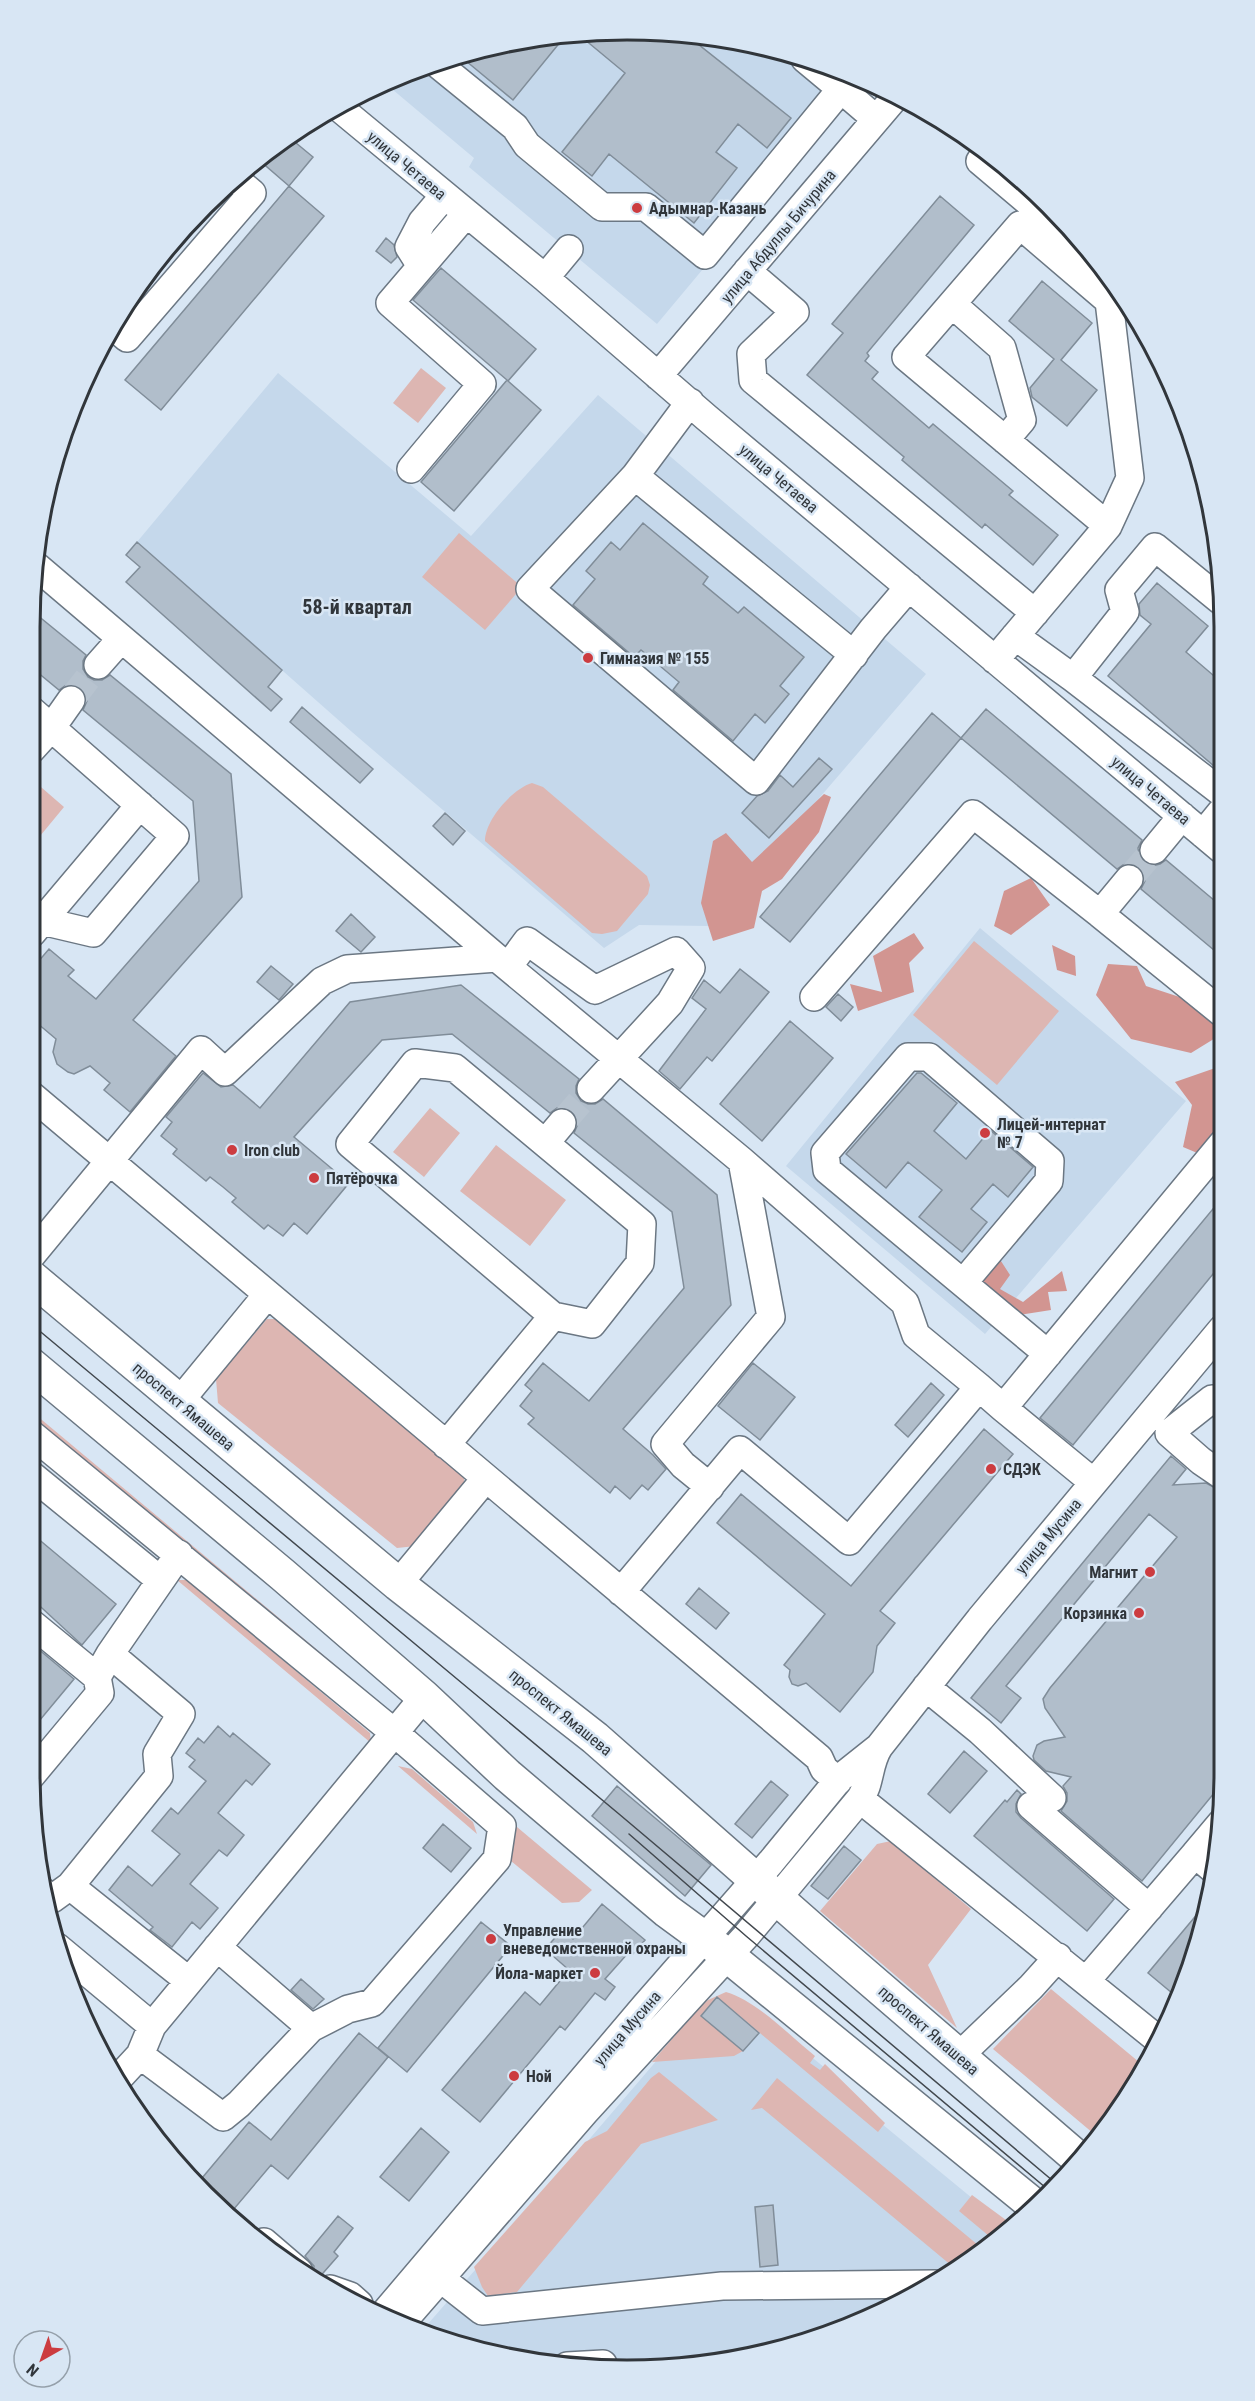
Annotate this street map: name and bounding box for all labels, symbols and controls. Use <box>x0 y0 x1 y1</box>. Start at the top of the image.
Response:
street label: улица Четаева <box>363 127 450 204</box>
street label: улица Абдуллы Бичурина <box>717 166 840 307</box>
place label: Адымнар-Казань <box>649 199 766 218</box>
marker: Адымнар-Казань <box>630 201 644 215</box>
street label: улица Четаева <box>735 440 822 517</box>
district label: 58-й квартал <box>302 595 412 619</box>
place label: Гимназия № 155 <box>600 649 709 668</box>
marker: Гимназия № 155 <box>581 651 595 665</box>
street label: улица Четаева <box>1107 752 1194 829</box>
place label: Лицей-интернат № 7 <box>997 1115 1106 1152</box>
marker: Лицей-интернат № 7 <box>978 1126 992 1140</box>
place label: Iron club <box>244 1141 300 1160</box>
marker: Iron club <box>225 1143 239 1157</box>
place label: Пятёрочка <box>326 1169 398 1188</box>
marker: Пятёрочка <box>307 1171 321 1185</box>
street label: проспект Ямашева <box>129 1358 238 1454</box>
place label: СДЭК <box>1003 1460 1042 1479</box>
marker: СДЭК <box>984 1462 998 1476</box>
street label: улица Мусина <box>1011 1495 1085 1578</box>
place label: Магнит <box>1089 1563 1138 1582</box>
marker: Магнит <box>1143 1565 1157 1579</box>
place label: Корзинка <box>1063 1604 1127 1623</box>
marker: Корзинка <box>1132 1606 1146 1620</box>
street label: проспект Ямашева <box>505 1665 616 1760</box>
place label: Управление вневедомственной охраны <box>503 1921 686 1958</box>
marker: Управление вневедомственной охраны <box>484 1932 498 1946</box>
place label: Йола-маркет <box>495 1963 583 1983</box>
marker: Йола-маркет <box>588 1966 602 1980</box>
street label: проспект Ямашева <box>875 1982 983 2079</box>
street label: улица Мусина <box>590 1987 665 2069</box>
place label: Ной <box>526 2067 552 2086</box>
marker: Ной <box>507 2069 521 2083</box>
north arrow <box>12 2329 72 2389</box>
text: N <box>23 2360 43 2381</box>

